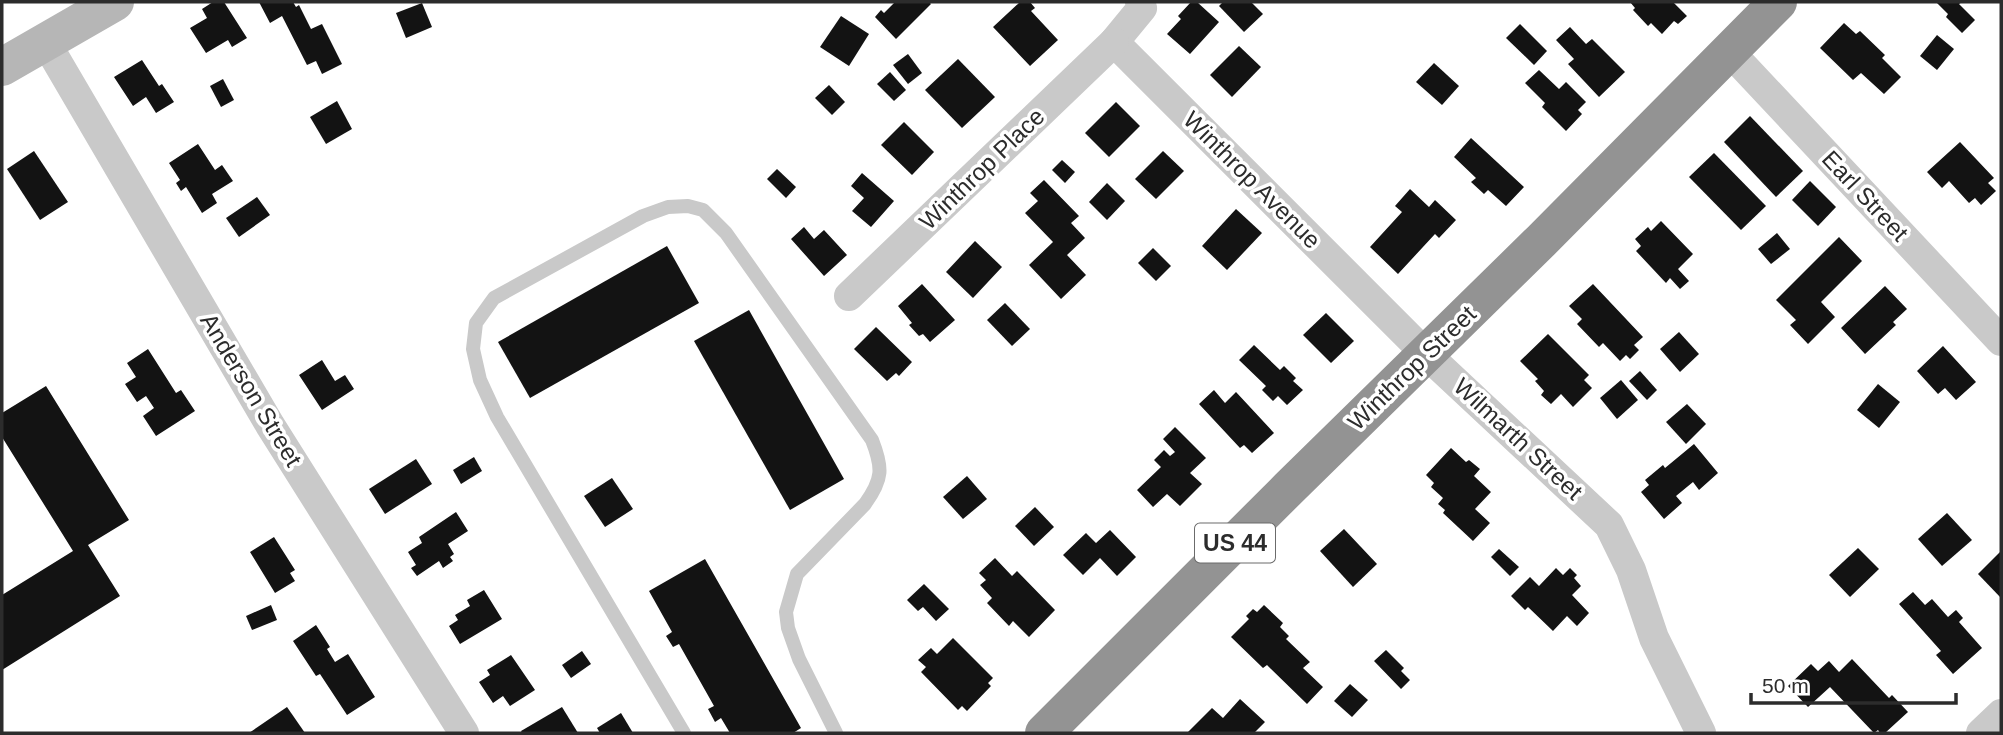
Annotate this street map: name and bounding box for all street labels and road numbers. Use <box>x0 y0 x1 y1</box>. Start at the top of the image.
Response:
street label: Winthrop Place <box>914 102 1050 235</box>
street label: Winthrop Avenue <box>1178 106 1326 254</box>
street label: Earl Street <box>1817 145 1914 247</box>
street label: Winthrop Street <box>1342 300 1481 435</box>
street label: Anderson Street <box>195 308 308 471</box>
street label: Wilmarth Street <box>1449 372 1588 505</box>
road number: US 44 <box>1195 524 1275 562</box>

